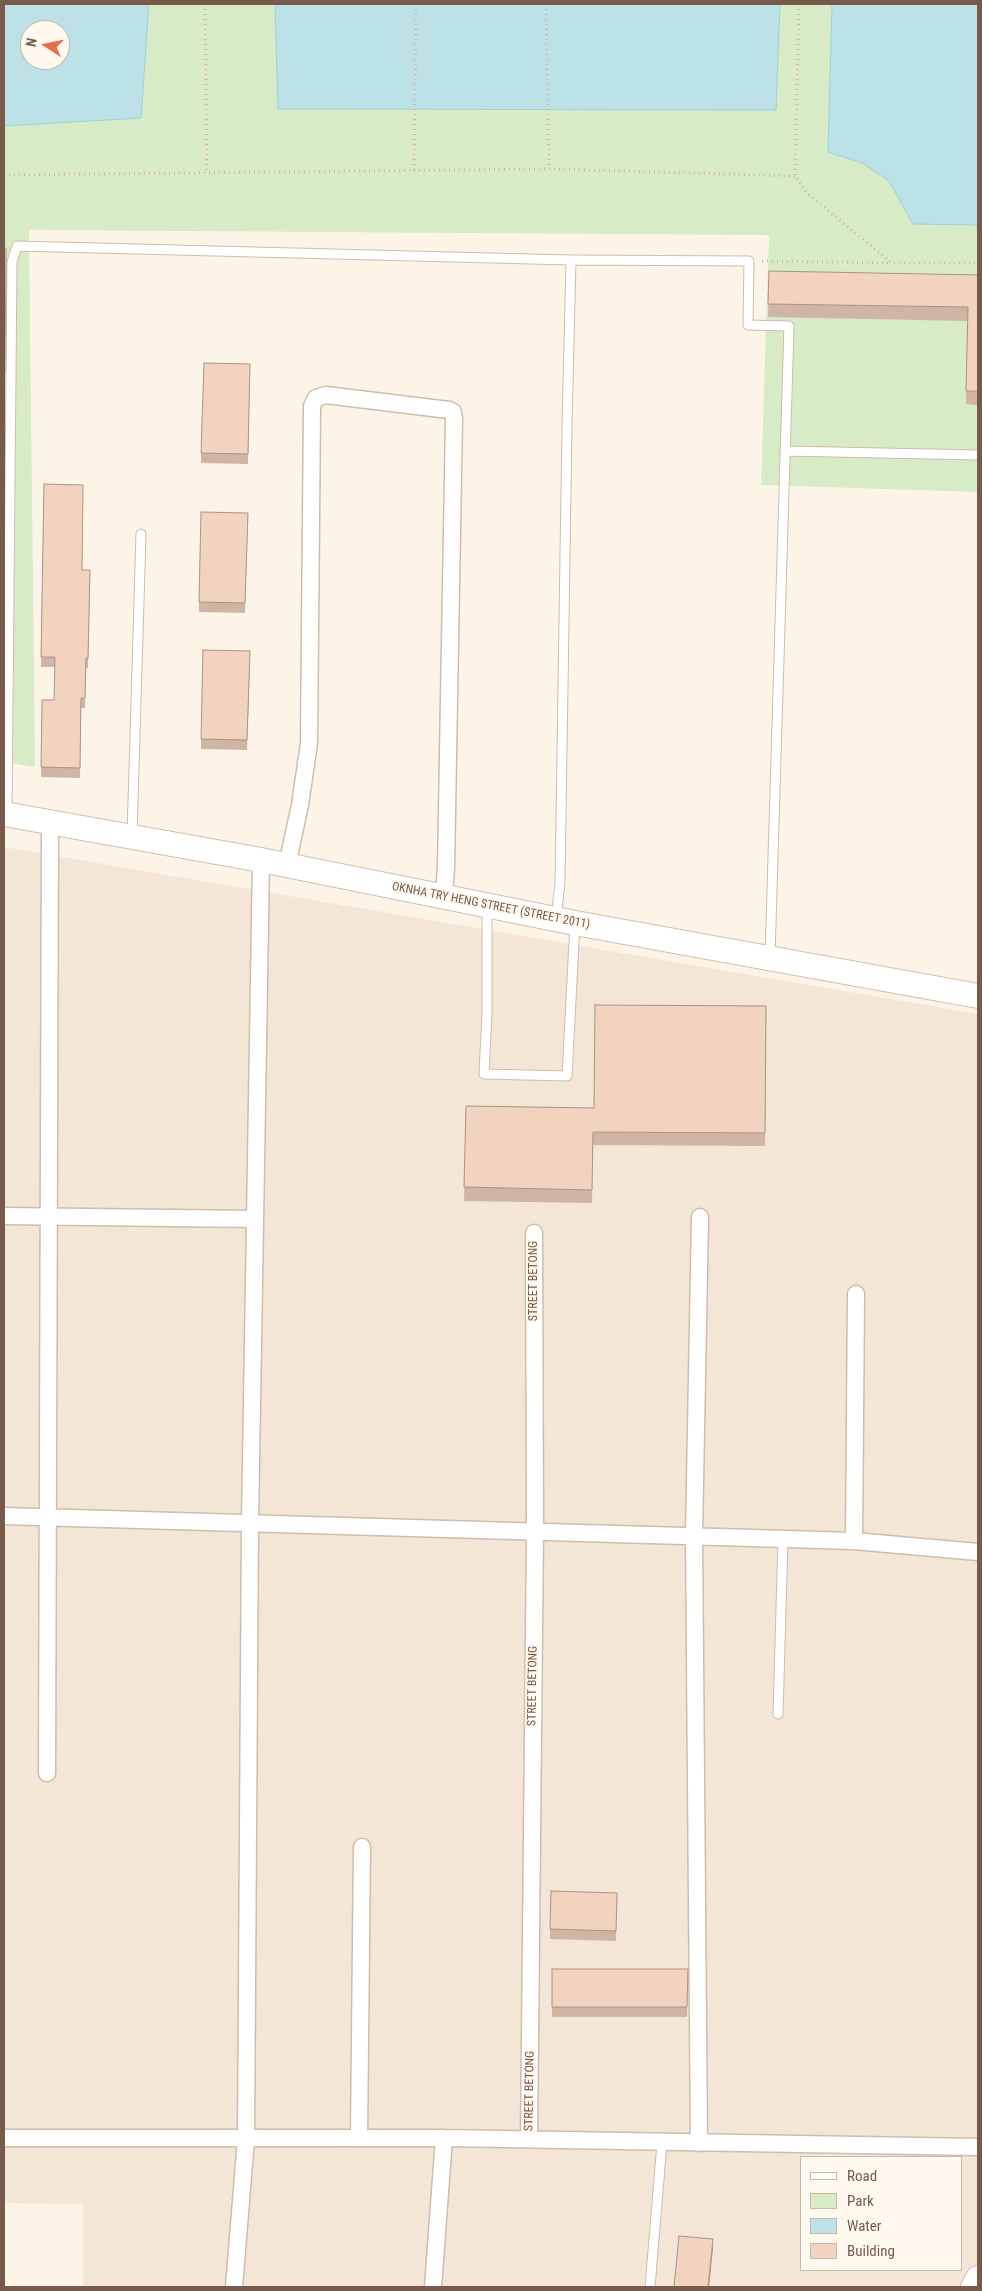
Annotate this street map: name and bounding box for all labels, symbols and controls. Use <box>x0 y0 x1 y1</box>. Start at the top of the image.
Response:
north arrow <box>20 20 70 70</box>
text: N <box>23 37 40 48</box>
street label: OKNHA TRY HENG STREET (STREET 2011) <box>391 880 591 932</box>
street label: STREET BETONG <box>527 1241 541 1321</box>
street label: STREET BETONG <box>525 1646 541 1726</box>
street label: STREET BETONG <box>522 2051 538 2131</box>
legend <box>800 2156 962 2271</box>
text: Road <box>847 2167 877 2185</box>
text: Park <box>847 2192 874 2210</box>
text: Water <box>847 2217 881 2235</box>
text: Building <box>847 2242 895 2260</box>

